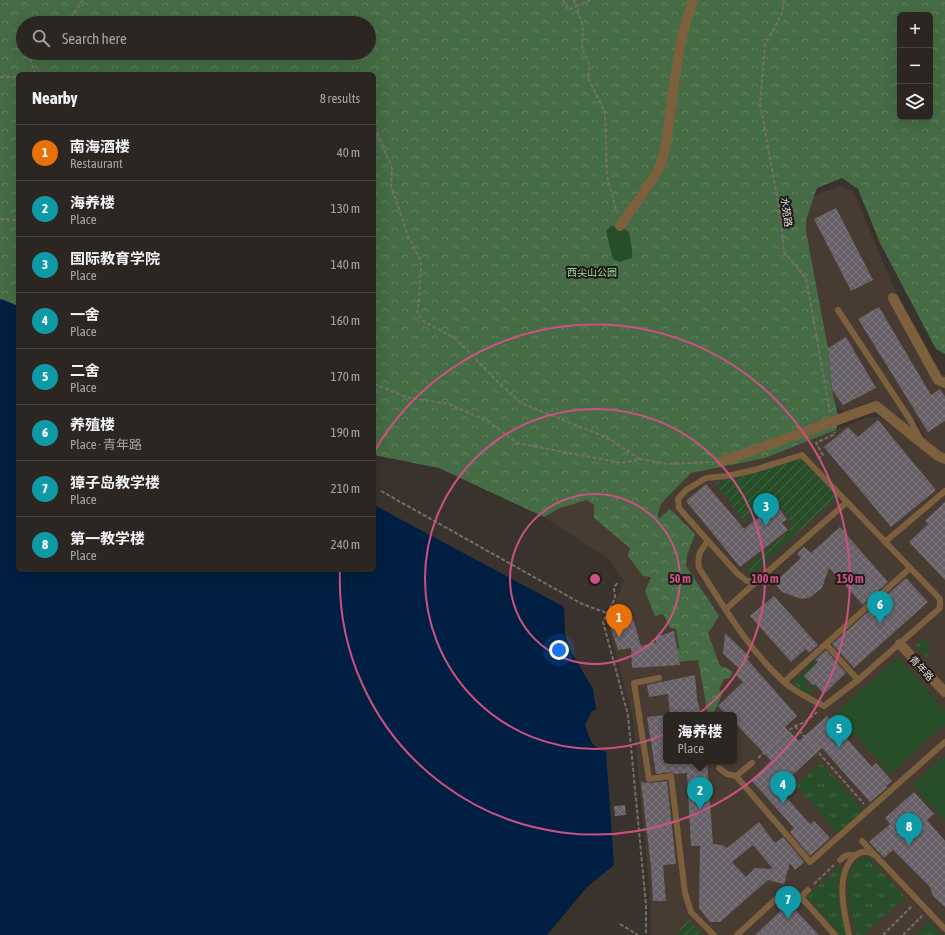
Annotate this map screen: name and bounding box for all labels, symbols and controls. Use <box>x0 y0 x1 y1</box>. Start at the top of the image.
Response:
map controls <box>897 12 933 120</box>
button: + <box>897 12 933 48</box>
search box <box>16 16 376 60</box>
icon: search <box>30 27 52 49</box>
text: Search here <box>62 30 127 47</box>
button: − <box>897 48 933 84</box>
button: layers <box>897 84 933 120</box>
text: Nearby <box>32 88 78 108</box>
text: 8 results <box>320 91 360 106</box>
text: 南海酒楼 <box>70 138 130 155</box>
text: 1 <box>42 145 48 160</box>
text: 40 m <box>337 145 360 160</box>
text: Restaurant <box>70 156 123 171</box>
text: 海养楼 <box>70 194 115 211</box>
street label: 水苑路 <box>779 196 794 228</box>
text: 2 <box>42 201 48 216</box>
text: 130 m <box>331 201 360 216</box>
text: Place <box>70 212 97 227</box>
text: 国际教育学院 <box>70 250 160 267</box>
text: 3 <box>42 257 48 272</box>
text: 140 m <box>331 257 360 272</box>
park label: 西尖山公园 <box>567 267 617 278</box>
text: Place <box>70 268 97 283</box>
text: 一舍 <box>70 306 100 323</box>
text: 4 <box>42 313 48 328</box>
text: 160 m <box>331 313 360 328</box>
text: Place <box>70 324 97 339</box>
text: 二舍 <box>70 362 100 379</box>
text: 5 <box>42 369 48 384</box>
text: 170 m <box>331 369 360 384</box>
text: Place <box>70 380 97 395</box>
text: 养殖楼 <box>70 416 115 433</box>
text: 6 <box>42 425 48 440</box>
text: 190 m <box>331 425 360 440</box>
text: Place · 青年路 <box>70 437 142 452</box>
text: 獐子岛教学楼 <box>70 474 160 491</box>
text: 7 <box>42 481 48 496</box>
text: 210 m <box>331 481 360 496</box>
text: Place <box>70 492 97 507</box>
pin: 3 <box>753 493 779 526</box>
text: 第一教学楼 <box>70 530 145 547</box>
text: 8 <box>42 537 48 552</box>
text: 240 m <box>331 537 360 552</box>
text: Place <box>70 548 97 563</box>
centre of rings <box>588 572 602 586</box>
text: 50 m <box>669 572 691 586</box>
text: 100 m <box>751 572 779 586</box>
text: 150 m <box>836 572 864 586</box>
pin: 6 <box>867 591 893 624</box>
pin: 1 <box>606 604 632 637</box>
your location <box>549 640 569 660</box>
street label: 青年路 <box>907 654 936 683</box>
popup <box>663 712 737 764</box>
pin: 5 <box>826 715 852 748</box>
text: 海养楼 <box>677 723 723 740</box>
text: Place <box>677 741 704 756</box>
pin: 4 <box>770 771 796 804</box>
pin: 2 <box>687 777 713 810</box>
pin: 8 <box>896 813 922 846</box>
pin: 7 <box>775 886 801 919</box>

